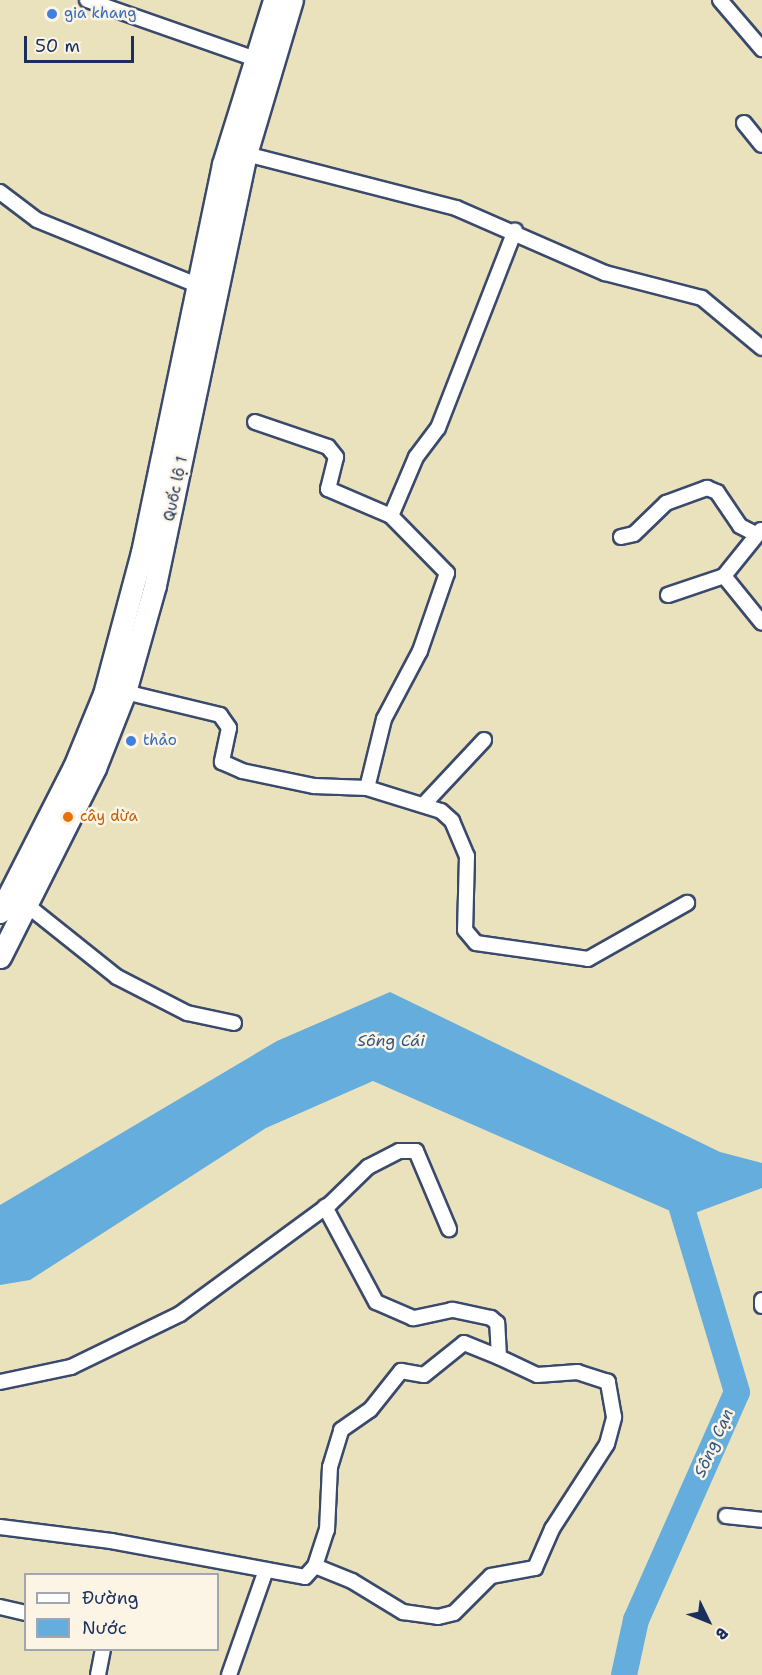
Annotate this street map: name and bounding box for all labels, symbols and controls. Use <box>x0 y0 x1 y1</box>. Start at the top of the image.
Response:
place label: gia khang <box>64 5 137 23</box>
marker: gia khang <box>45 7 59 21</box>
scale bar <box>27 24 136 62</box>
text: 50 m <box>35 34 80 58</box>
street label: Quốc lộ 1 <box>160 455 192 523</box>
place label: thảo <box>143 732 177 750</box>
marker: thảo <box>124 734 138 748</box>
place label: cây dừa <box>80 808 138 826</box>
marker: cây dừa <box>61 810 75 824</box>
water label: Sông Cái <box>357 1031 425 1051</box>
water label: Sông Cạn <box>690 1406 738 1480</box>
legend <box>24 1573 219 1651</box>
text: Đường <box>82 1586 139 1610</box>
north arrow <box>678 1591 738 1651</box>
text: Nước <box>82 1616 127 1640</box>
text: B <box>710 1623 733 1644</box>

